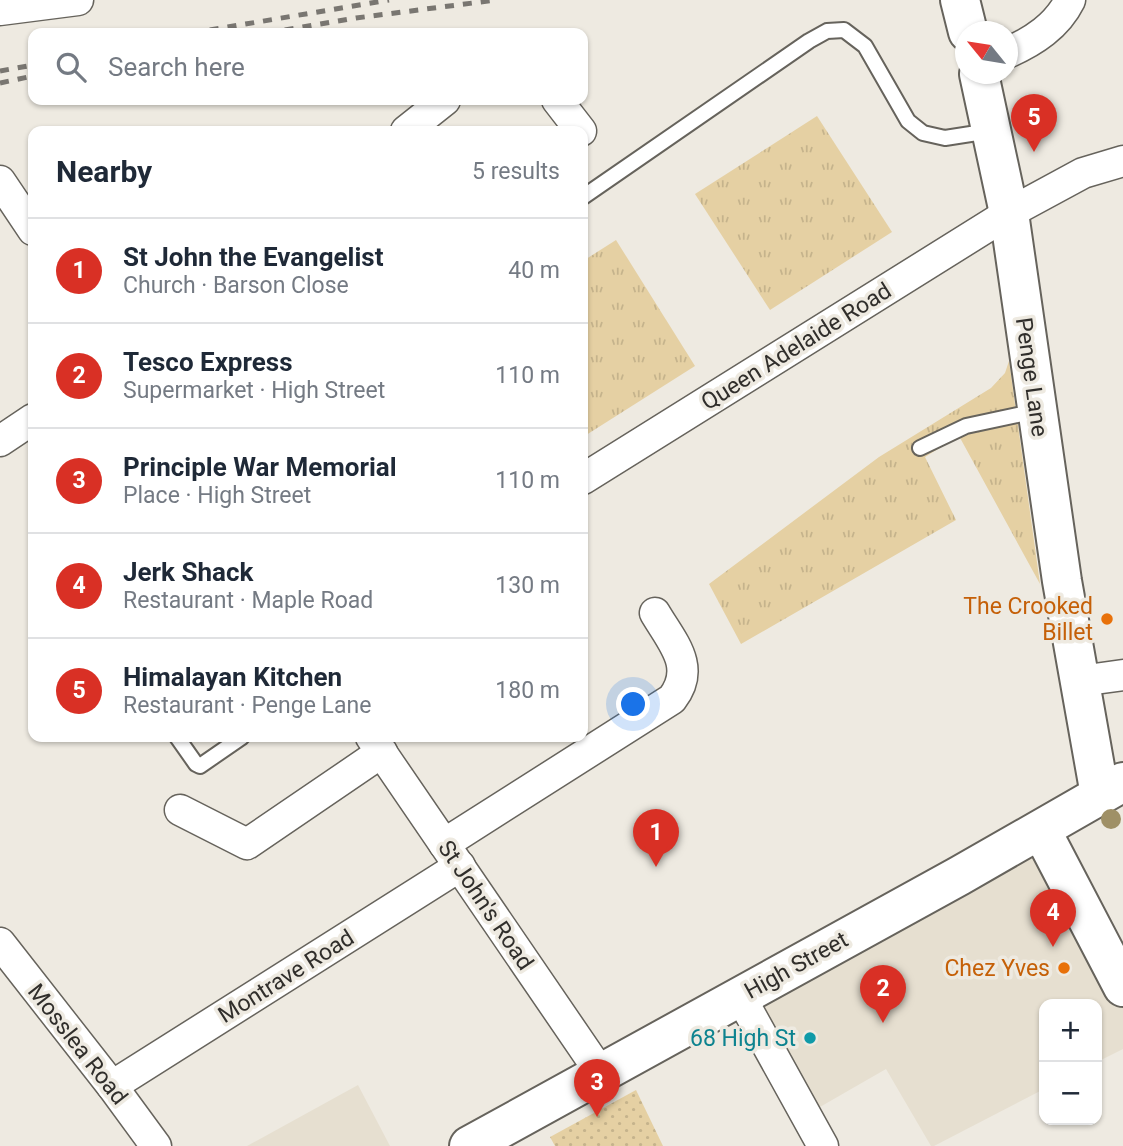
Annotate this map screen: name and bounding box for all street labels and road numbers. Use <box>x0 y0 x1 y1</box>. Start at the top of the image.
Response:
street label: Queen Adelaide Road <box>696 277 896 416</box>
street label: Penge Lane <box>1010 316 1053 438</box>
street label: St John's Road <box>432 835 539 975</box>
street label: Montrave Road <box>213 924 359 1029</box>
street label: High Street <box>740 926 853 1005</box>
street label: Mosslea Road <box>22 979 133 1110</box>

